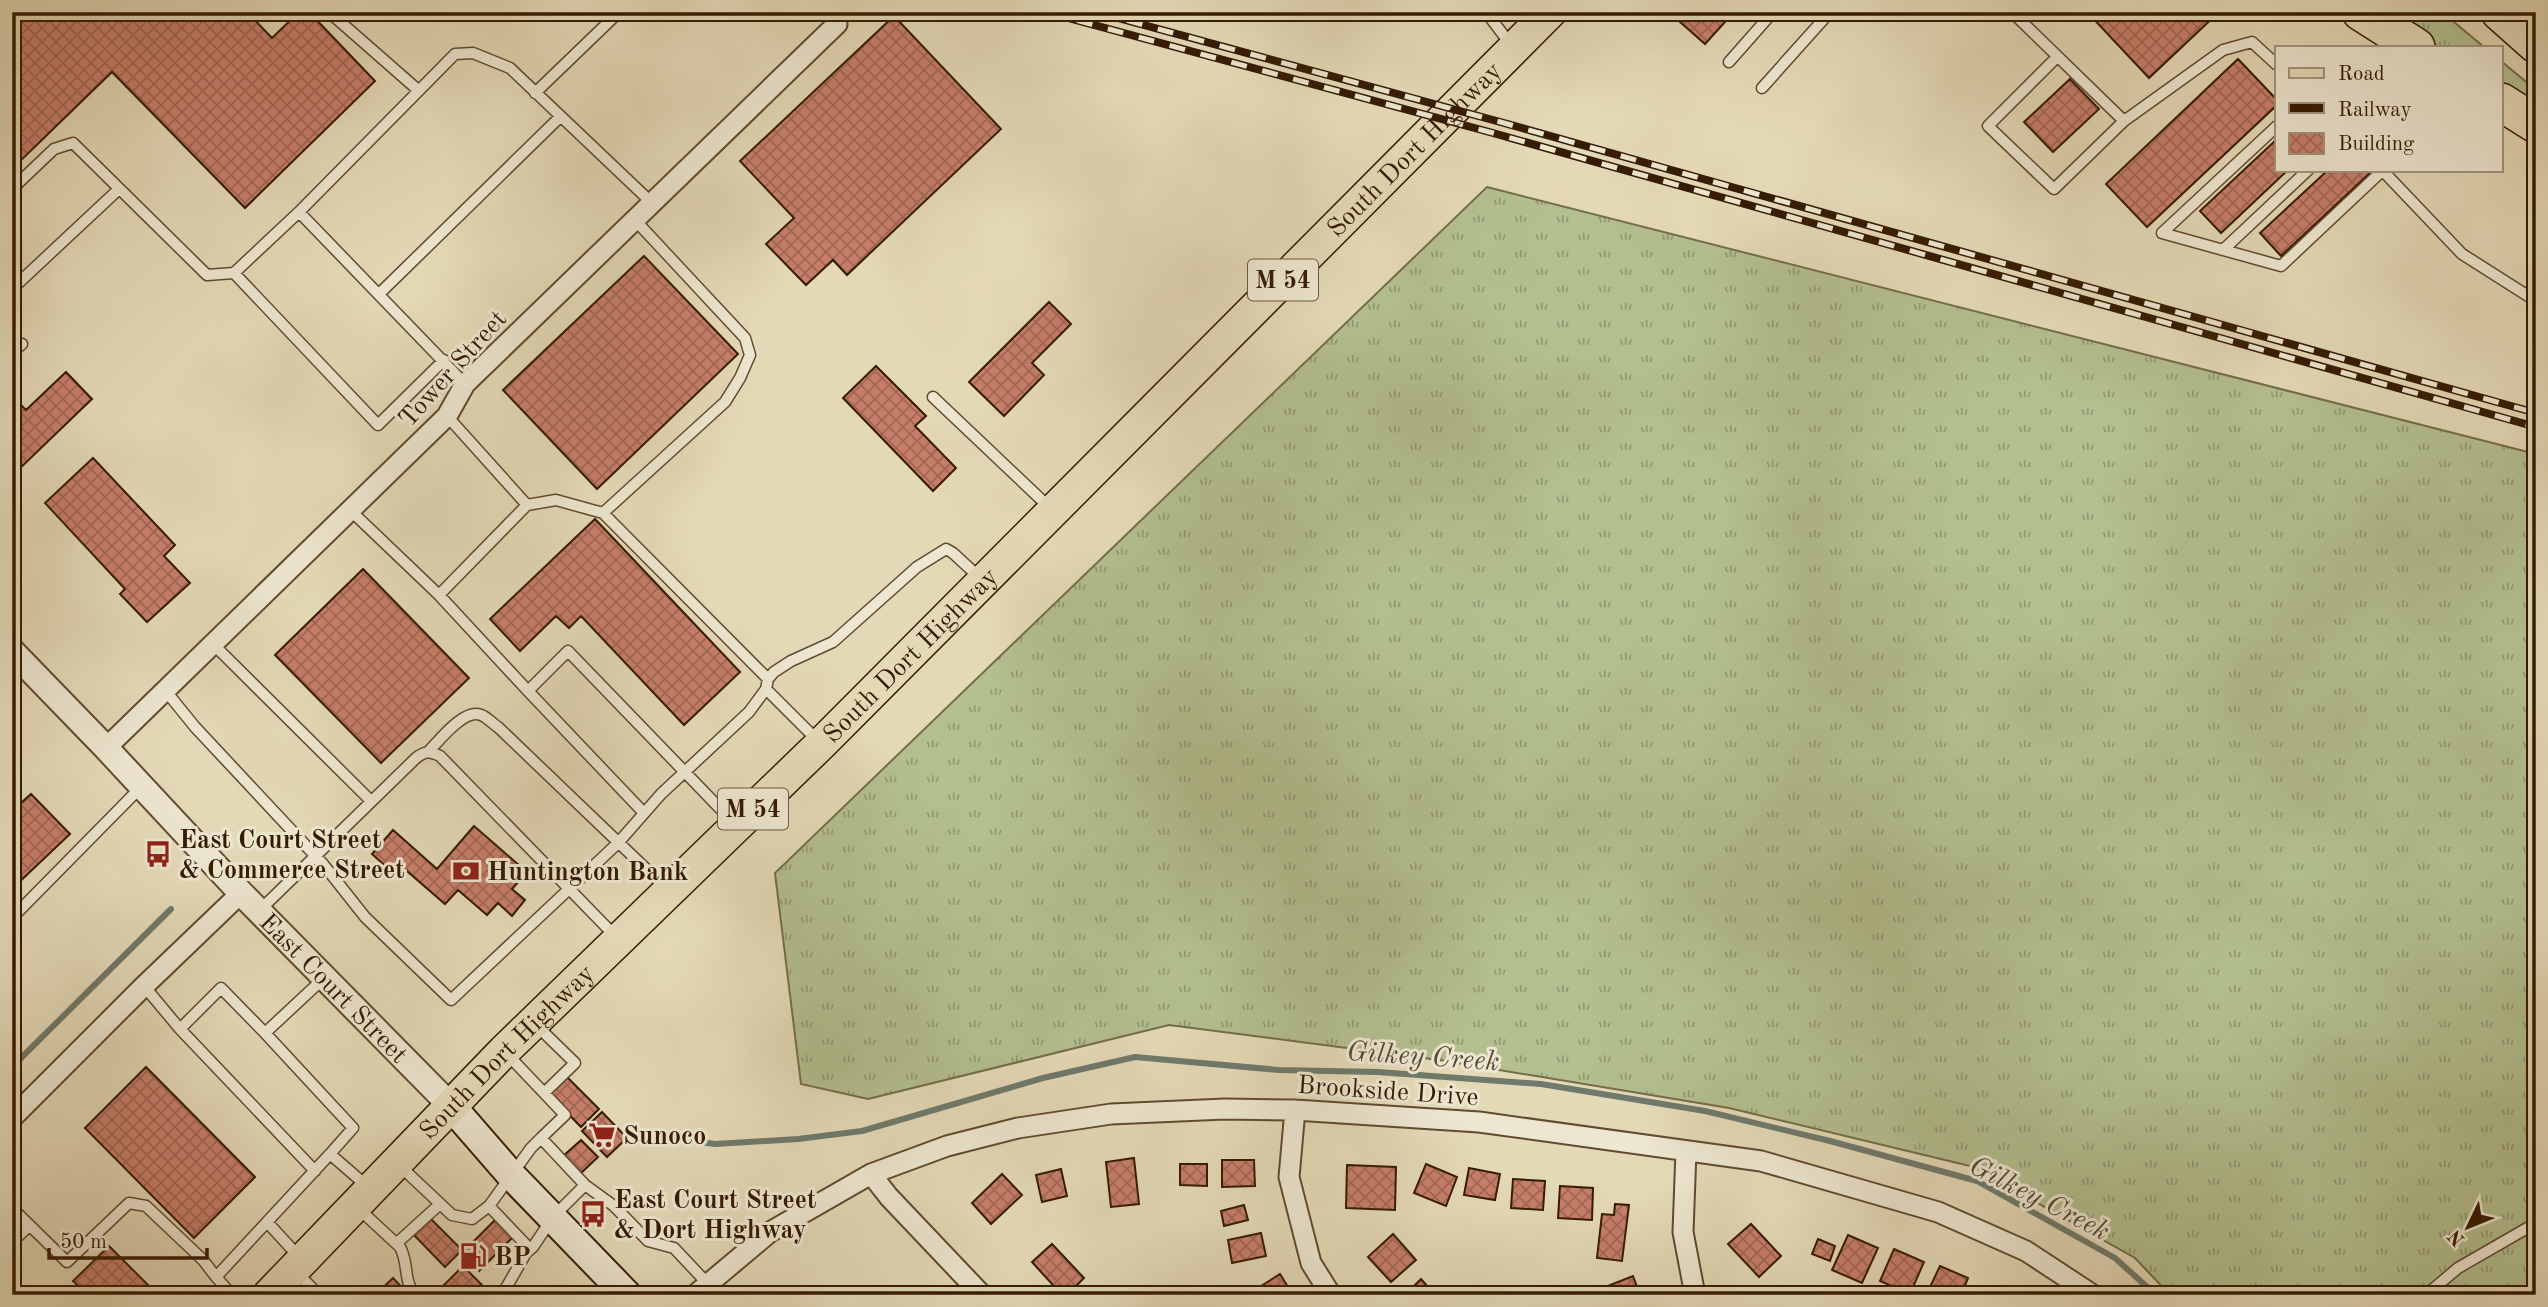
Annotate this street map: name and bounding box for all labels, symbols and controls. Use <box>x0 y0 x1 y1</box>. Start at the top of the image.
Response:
legend <box>2275 46 2502 172</box>
street label: South Dort Highway <box>1323 58 1507 243</box>
text: Road <box>2338 64 2385 85</box>
text: Railway <box>2338 100 2412 121</box>
text: Building <box>2338 134 2415 155</box>
road number: M 54 <box>1248 260 1318 300</box>
street label: Tower Street <box>395 306 512 433</box>
street label: South Dort Highway <box>819 564 1004 749</box>
road number: M 54 <box>718 788 788 830</box>
place label: East Court Street & Commerce Street <box>179 828 405 884</box>
bus stop icon: East Court Street & Commerce Street <box>143 839 173 869</box>
bank icon: Huntington Bank <box>451 856 481 886</box>
place label: Huntington Bank <box>487 860 689 886</box>
street label: East Court Street <box>254 909 412 1069</box>
street label: South Dort Highway <box>415 960 600 1145</box>
water label: Gilkey Creek <box>1345 1039 1500 1077</box>
street label: Brookside Drive <box>1296 1073 1479 1111</box>
supermarket icon: Sunoco <box>587 1120 617 1150</box>
place label: Sunoco <box>623 1124 706 1150</box>
water label: Gilkey Creek <box>1964 1152 2113 1247</box>
place label: East Court Street & Dort Highway <box>614 1188 817 1244</box>
north arrow <box>2432 1192 2502 1262</box>
bus stop icon: East Court Street & Dort Highway <box>578 1199 608 1229</box>
scale bar <box>49 1216 206 1260</box>
text: N <box>2445 1225 2469 1249</box>
text: 50 m <box>60 1232 107 1253</box>
fuel station icon: BP <box>458 1241 488 1271</box>
place label: BP <box>494 1245 531 1271</box>

